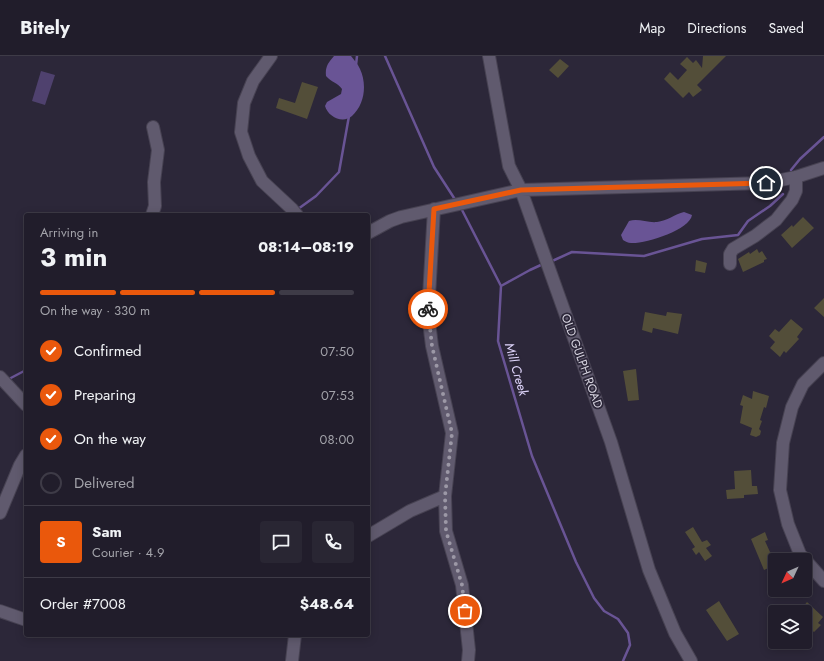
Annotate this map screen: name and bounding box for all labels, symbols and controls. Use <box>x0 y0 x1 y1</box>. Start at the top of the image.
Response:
text: Bitely <box>20 14 70 41</box>
text: Map <box>639 18 665 38</box>
text: Directions <box>687 18 747 38</box>
text: Saved <box>769 18 804 38</box>
pin <box>749 166 783 200</box>
icon: home <box>755 172 777 194</box>
text: Arriving in <box>40 223 98 242</box>
text: 08:14–08:19 <box>258 236 354 258</box>
text: 3 min <box>40 238 107 276</box>
courier <box>408 289 448 329</box>
icon: bike <box>417 298 439 320</box>
text: On the way · 330 m <box>40 301 150 320</box>
street label: OLD GULPH ROAD <box>557 311 607 411</box>
icon: check <box>40 340 62 362</box>
text: Confirmed <box>74 340 142 362</box>
water label: Mill Creek <box>500 340 533 398</box>
text: 07:50 <box>320 342 354 361</box>
icon: check <box>40 384 62 406</box>
text: Preparing <box>74 384 136 406</box>
text: 07:53 <box>321 386 354 405</box>
icon: check <box>40 428 62 450</box>
text: On the way <box>74 428 146 450</box>
text: 08:00 <box>320 430 354 449</box>
text: Delivered <box>74 472 135 494</box>
text: Sam <box>92 521 122 543</box>
button: chat <box>260 521 302 563</box>
button: phone <box>312 521 354 563</box>
text: S <box>56 531 66 553</box>
text: Courier · 4.9 <box>92 543 165 562</box>
north arrow <box>768 553 812 597</box>
map controls <box>768 553 812 649</box>
text: Order #7008 <box>40 593 126 615</box>
text: $48.64 <box>300 593 354 615</box>
pin <box>448 594 482 628</box>
icon: bag <box>454 600 476 622</box>
button: layers <box>768 605 812 649</box>

